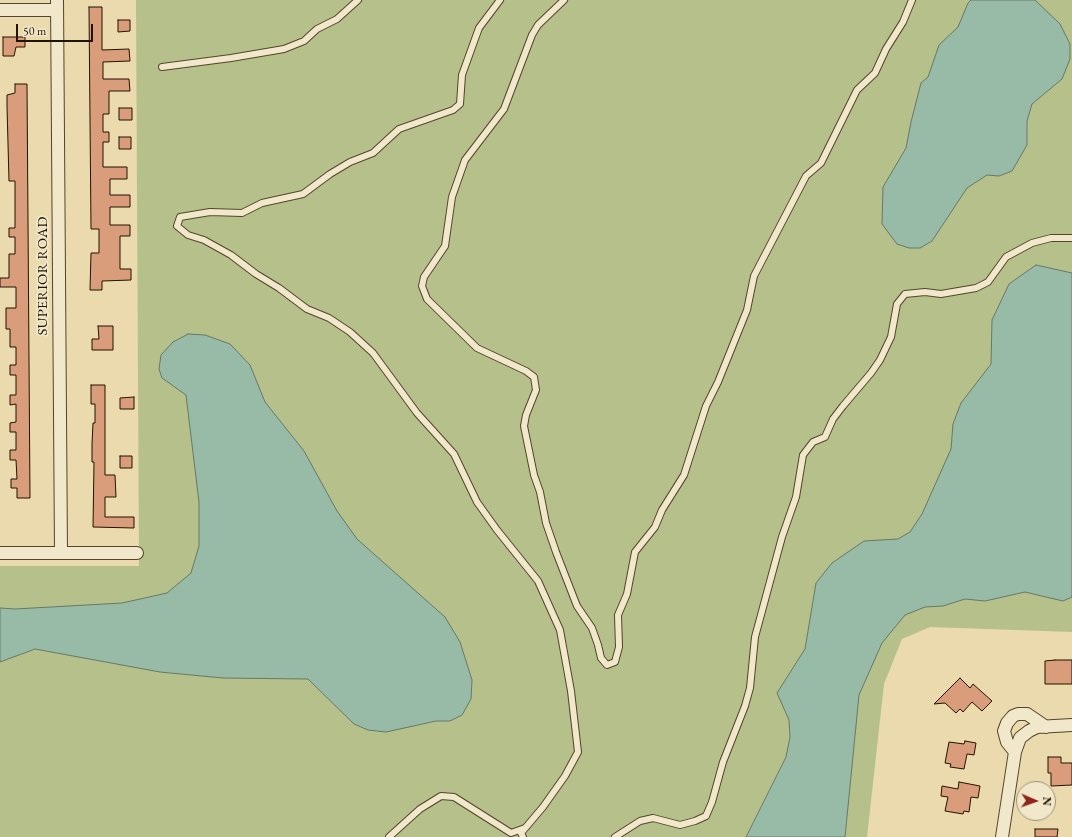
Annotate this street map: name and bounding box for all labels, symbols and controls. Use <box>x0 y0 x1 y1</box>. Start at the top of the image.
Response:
scale bar <box>18 16 95 42</box>
text: 50 m <box>23 23 46 39</box>
street label: SUPERIOR ROAD <box>34 216 52 336</box>
north arrow <box>1016 781 1056 821</box>
text: N <box>1040 797 1054 806</box>

